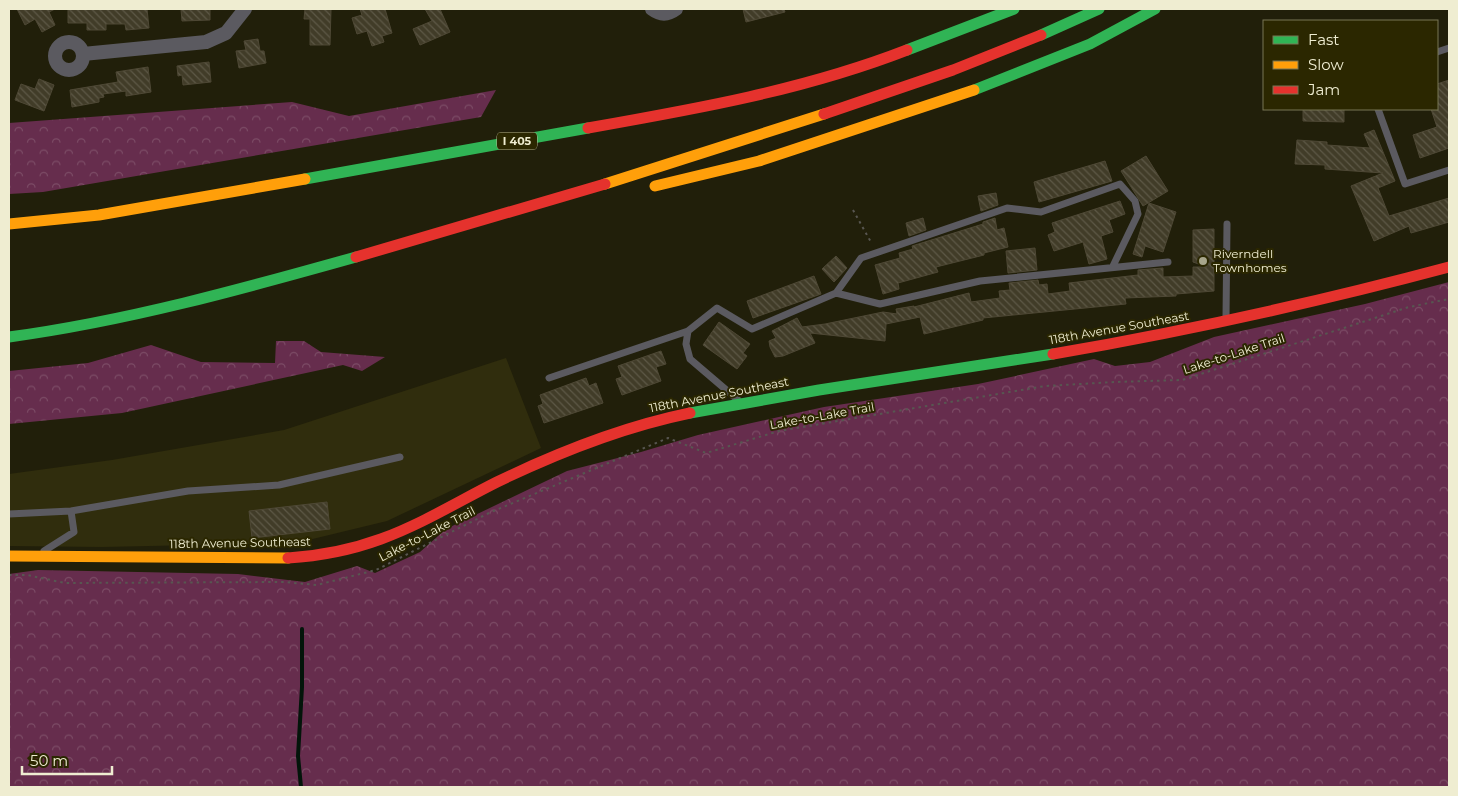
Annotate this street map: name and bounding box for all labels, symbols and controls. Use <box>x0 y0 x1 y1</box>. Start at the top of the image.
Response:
legend <box>1263 20 1438 110</box>
text: Fast <box>1308 30 1339 49</box>
text: Slow <box>1308 55 1344 74</box>
text: Jam <box>1307 80 1340 99</box>
road number: I 405 <box>497 132 537 150</box>
place label: Riverndell Townhomes <box>1213 246 1287 275</box>
marker: Riverndell Townhomes <box>1197 255 1209 267</box>
street label: 118th Avenue Southeast <box>1048 308 1190 347</box>
street label: Lake-to-Lake Trail <box>1181 330 1287 377</box>
street label: 118th Avenue Southeast <box>648 374 790 415</box>
street label: Lake-to-Lake Trail <box>768 399 875 432</box>
street label: Lake-to-Lake Trail <box>376 503 477 564</box>
street label: 118th Avenue Southeast <box>169 534 311 551</box>
scale bar <box>22 744 112 776</box>
text: 50 m <box>30 751 68 770</box>

